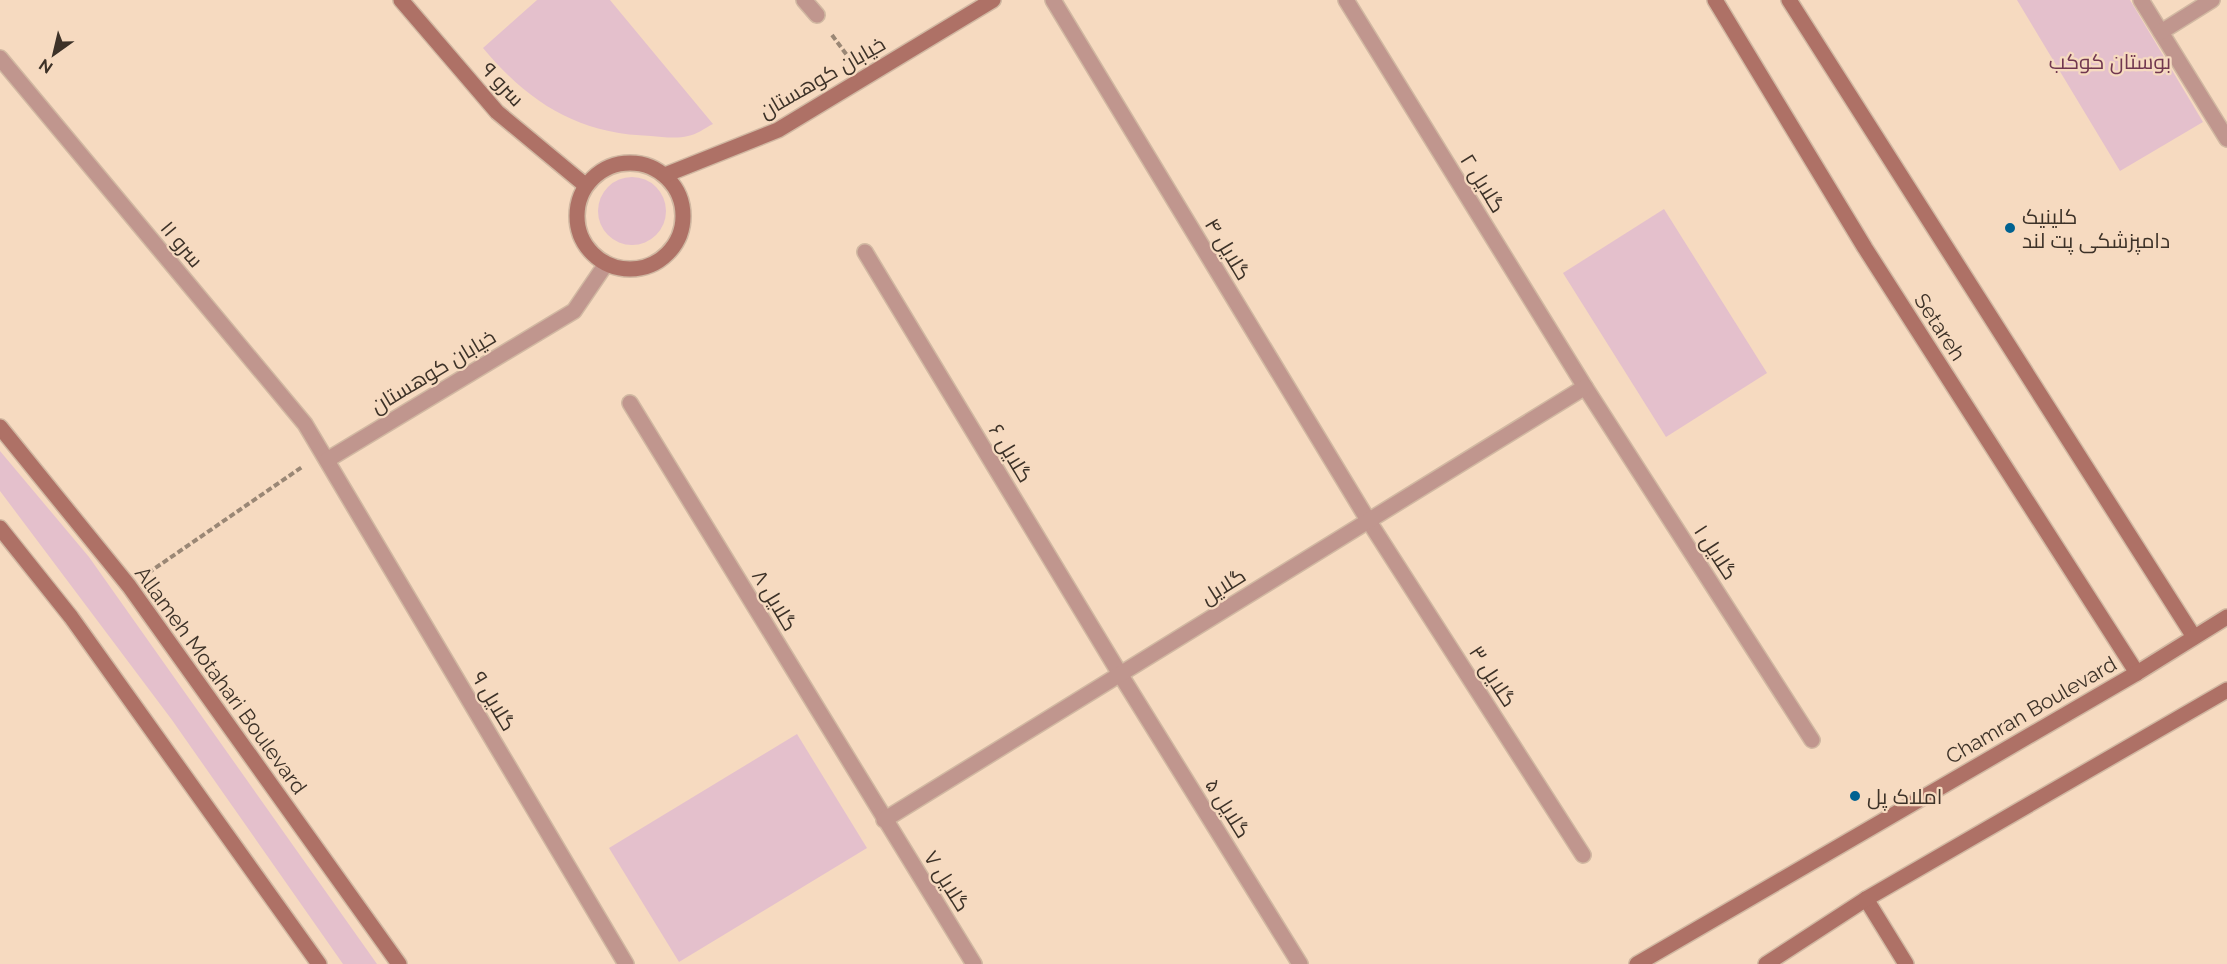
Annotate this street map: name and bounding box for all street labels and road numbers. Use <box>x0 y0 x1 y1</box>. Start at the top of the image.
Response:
street label: خیابان کوهستان <box>754 31 890 124</box>
street label: سرو ۹ <box>476 57 530 111</box>
street label: گلایل ۲ <box>1454 149 1511 218</box>
street label: گلایل ۴ <box>1199 213 1256 285</box>
street label: سرو ۱۱ <box>155 216 209 272</box>
street label: Setareh <box>1909 289 1971 365</box>
street label: خیابان کوهستان <box>366 324 501 419</box>
street label: گلایل ۶ <box>983 419 1038 487</box>
street label: گلایل ۱ <box>1688 520 1743 585</box>
street label: Allameh Motahari Boulevard <box>130 561 312 799</box>
street label: گلایل <box>1196 563 1251 610</box>
street label: گلایل ۸ <box>746 565 803 636</box>
street label: گلایل ۳ <box>1463 641 1522 712</box>
street label: Chamran Boulevard <box>1941 651 2121 769</box>
street label: گلایل ۹ <box>466 667 521 736</box>
street label: گلایل ۵ <box>1199 774 1256 843</box>
street label: گلایل ۷ <box>918 846 975 917</box>

